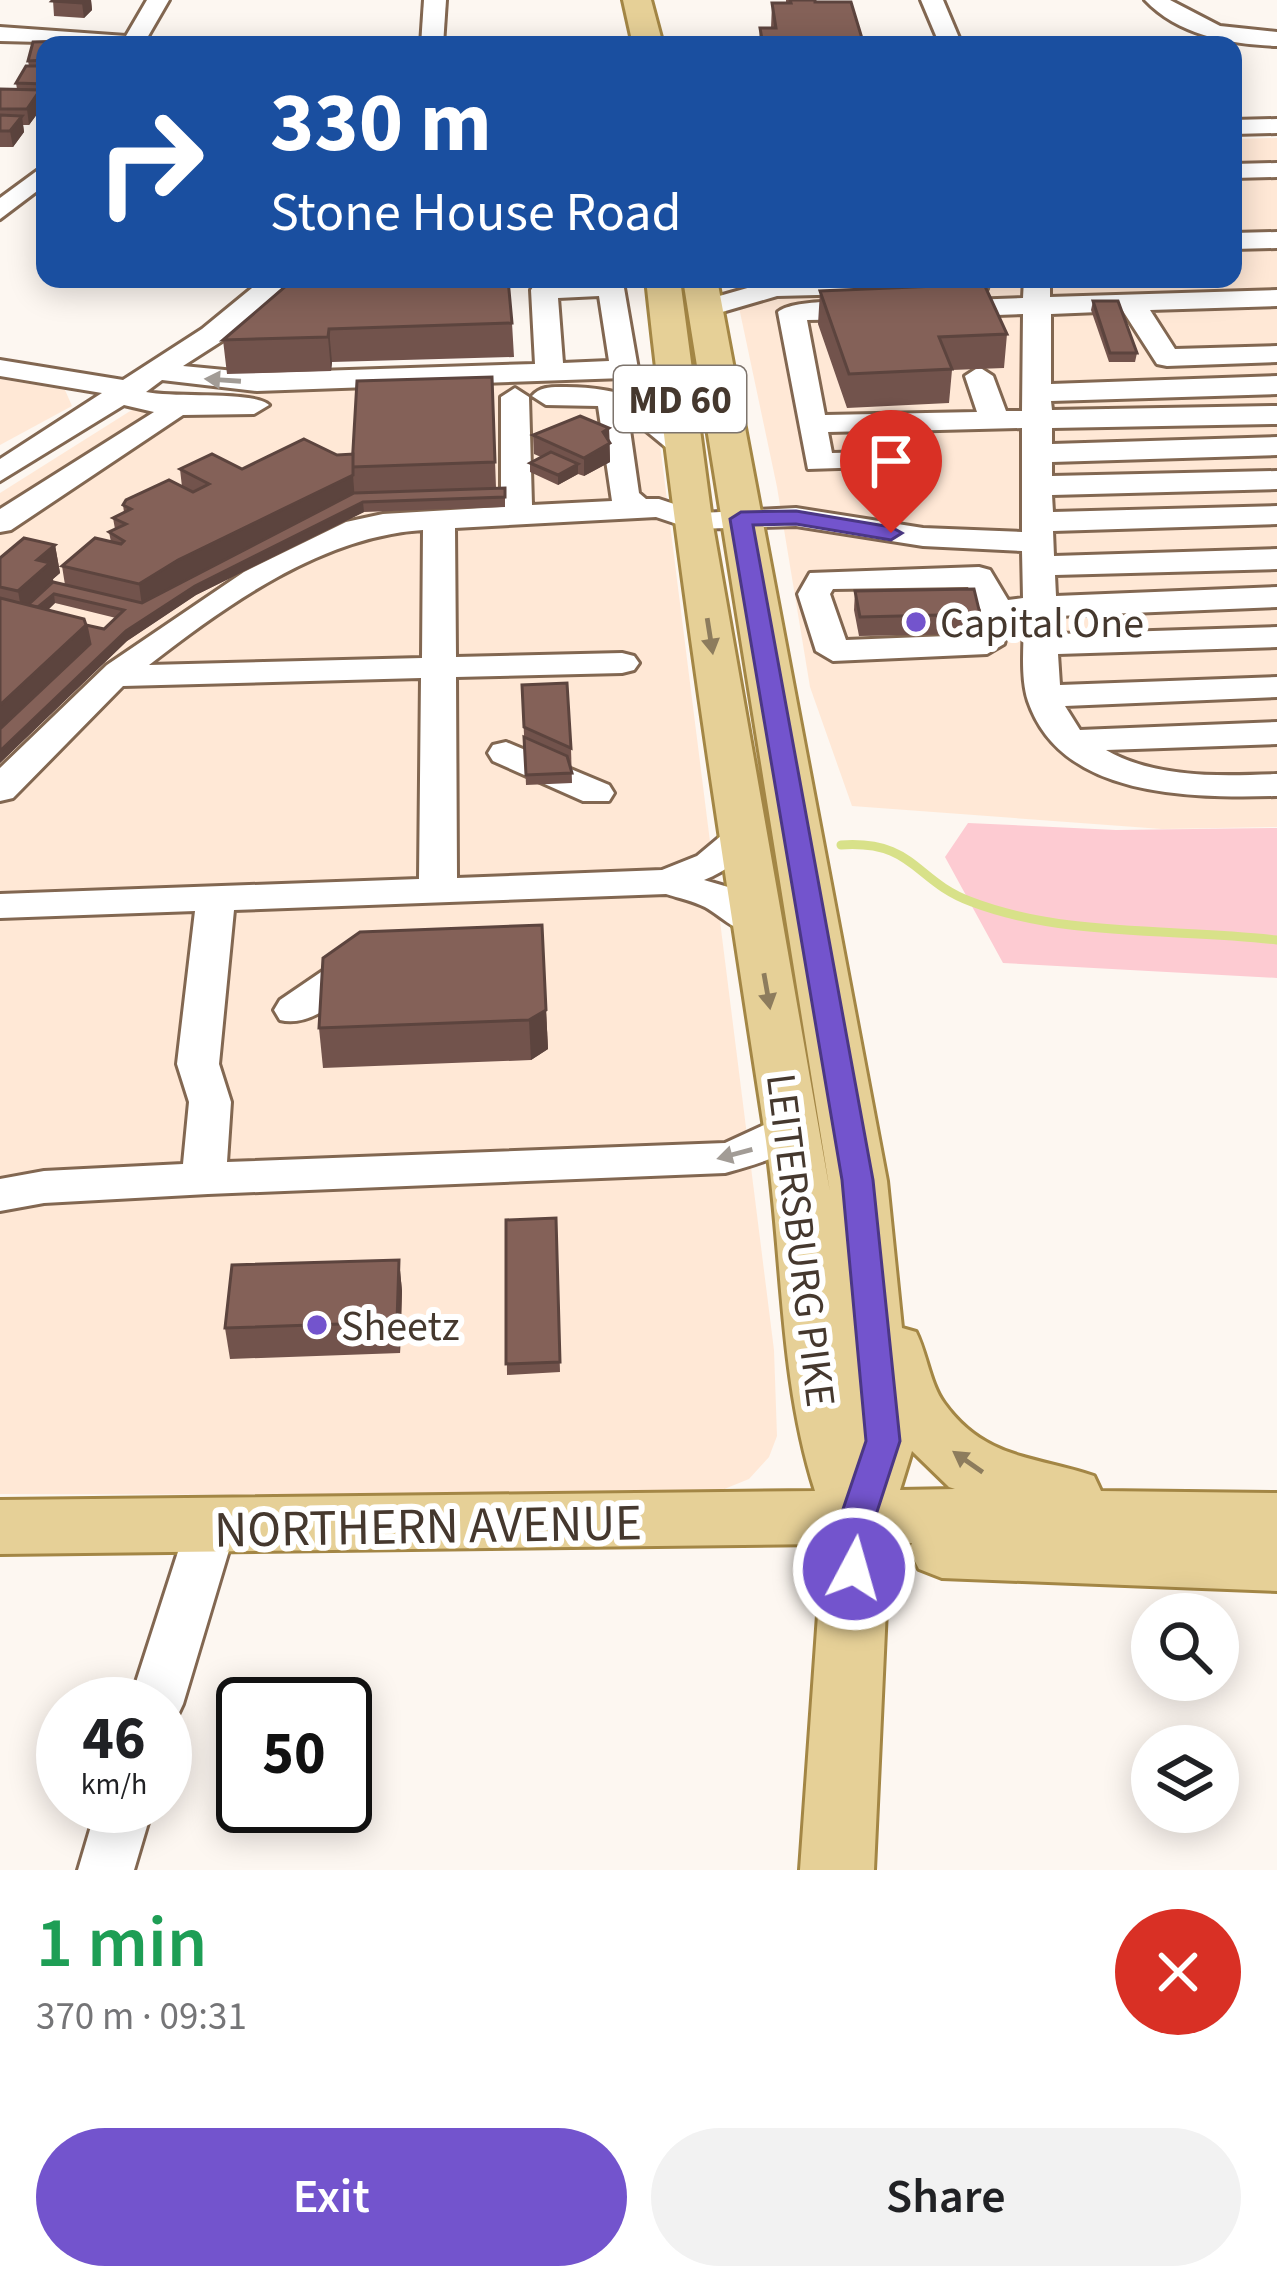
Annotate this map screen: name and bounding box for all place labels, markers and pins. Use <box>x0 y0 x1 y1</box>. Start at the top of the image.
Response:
pin <box>840 410 942 533</box>
place label: Capital One <box>940 594 1144 654</box>
marker: Capital One <box>903 609 929 635</box>
place label: Sheetz <box>341 1297 460 1357</box>
marker: Sheetz <box>304 1312 330 1338</box>

